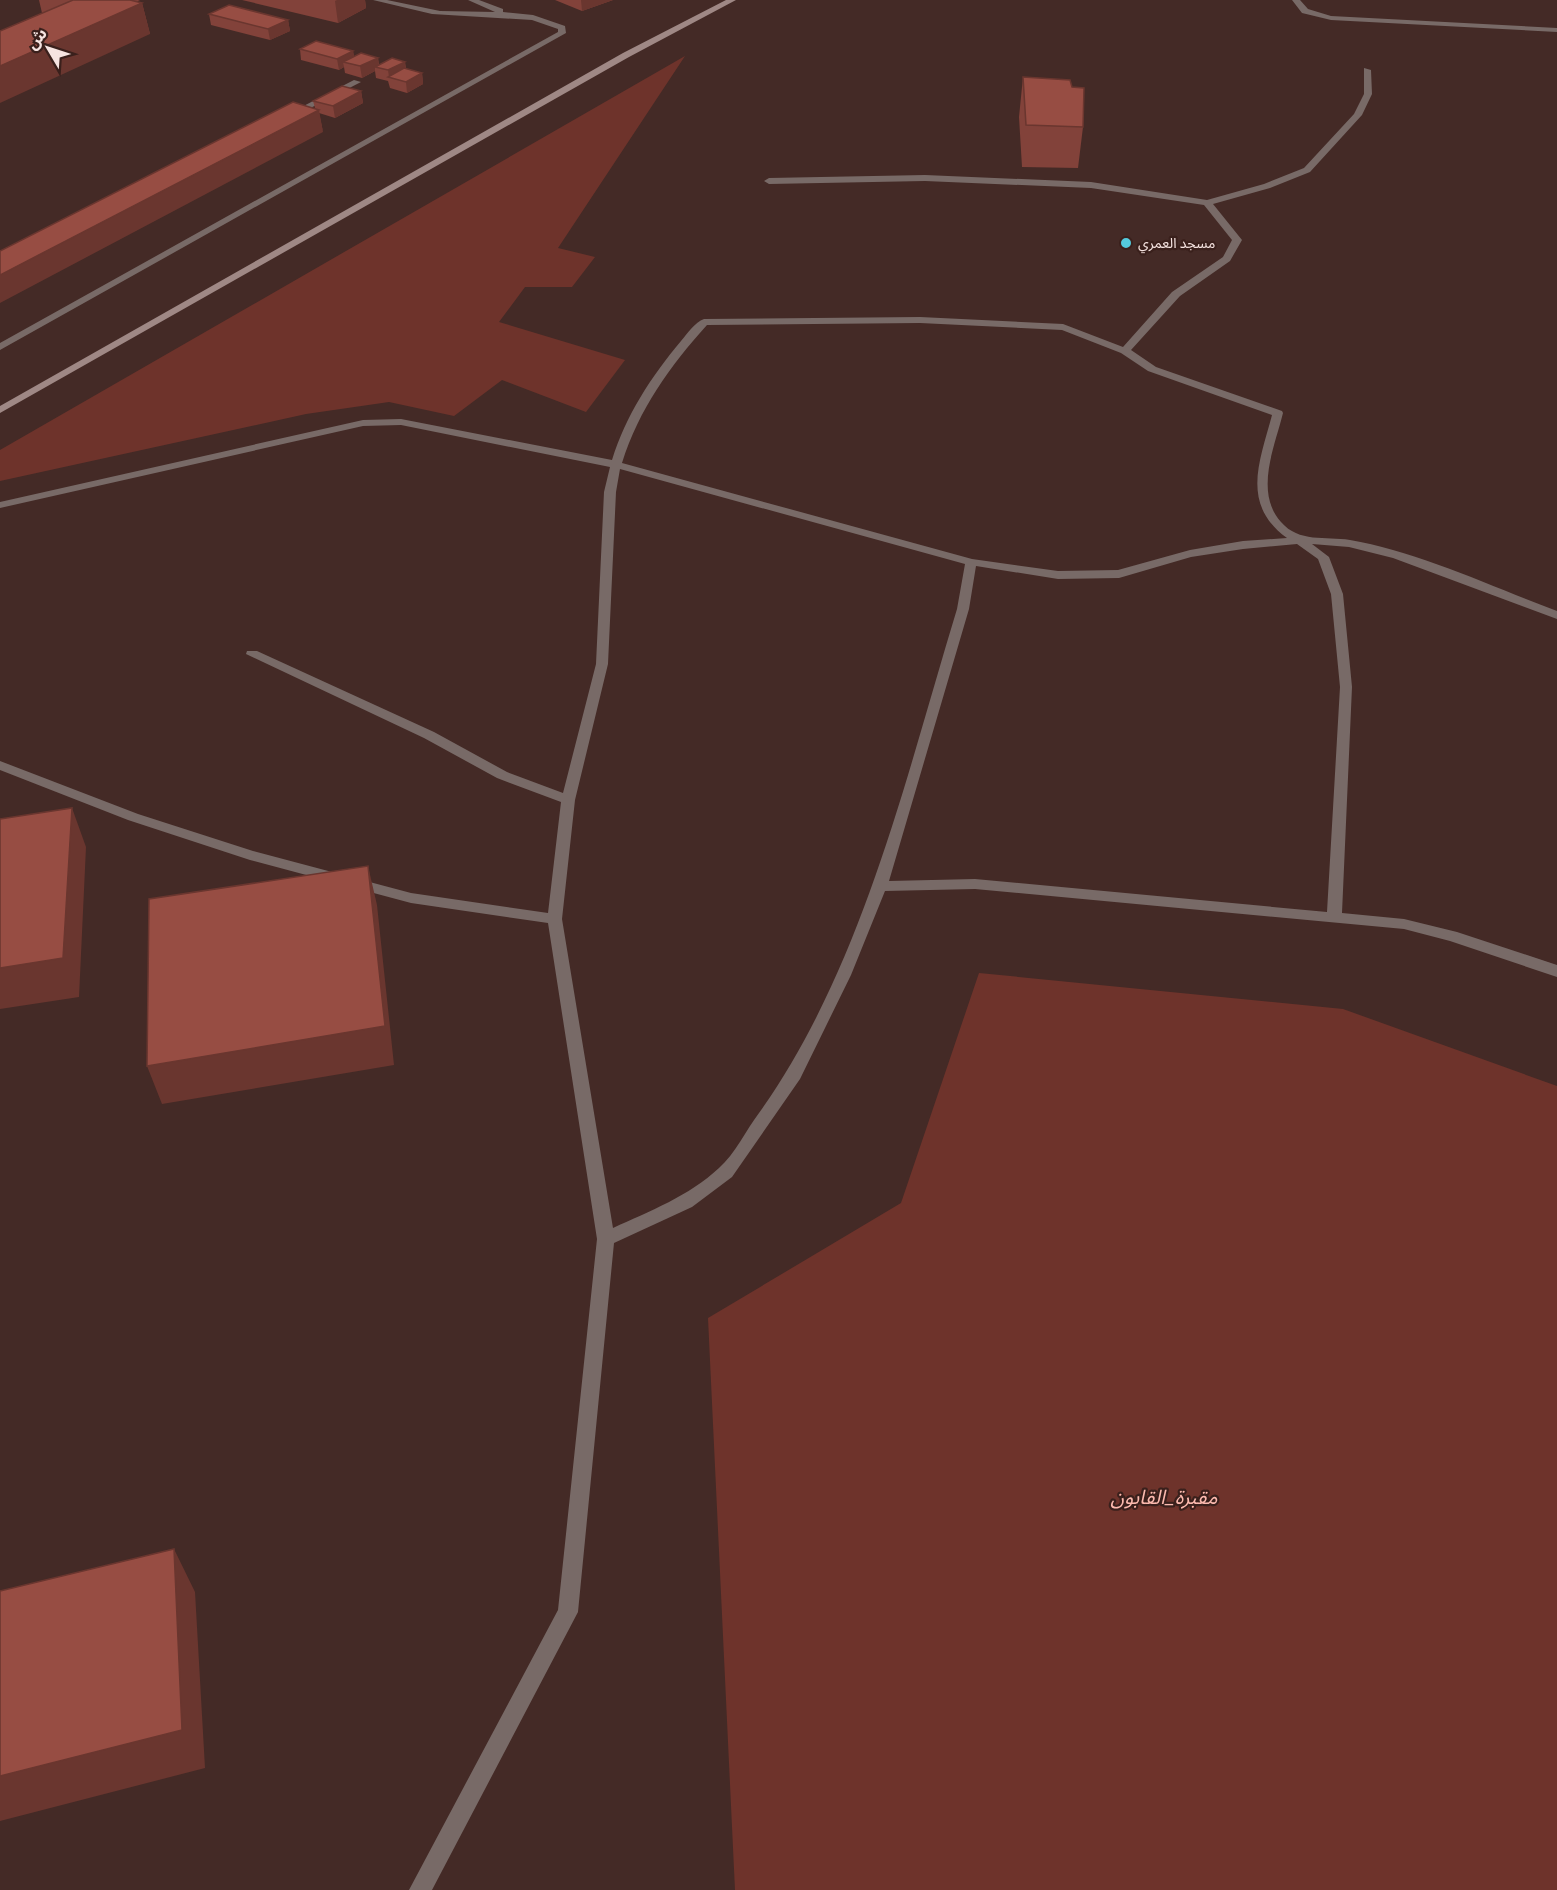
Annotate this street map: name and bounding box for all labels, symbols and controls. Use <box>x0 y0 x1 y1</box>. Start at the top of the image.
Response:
north arrow <box>18 18 78 78</box>
text: ش <box>21 23 52 54</box>
place label: مسجد العمري <box>1138 233 1215 254</box>
marker: مسجد العمري <box>1119 236 1133 250</box>
park label: مقبرة_القابون <box>1111 1483 1218 1511</box>

